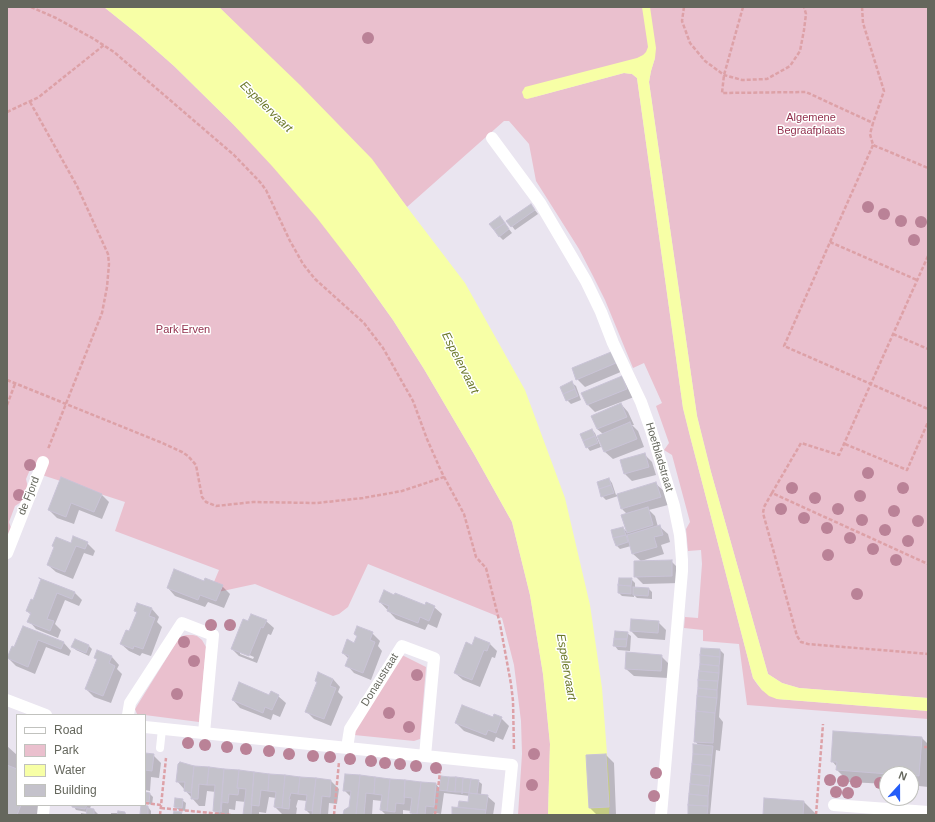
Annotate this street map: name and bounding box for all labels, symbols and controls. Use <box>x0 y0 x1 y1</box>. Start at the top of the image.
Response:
water label: Espelervaart <box>237 78 295 136</box>
park label: Algemene Begraafplaats <box>777 111 845 137</box>
park label: Park Erven <box>156 323 210 337</box>
water label: Espelervaart <box>438 330 482 396</box>
street label: Hoefbladstraat <box>642 421 676 493</box>
street label: de Fjord <box>15 475 43 517</box>
water label: Espelervaart <box>553 633 579 701</box>
street label: Donaustraat <box>359 651 401 709</box>
legend <box>16 714 146 806</box>
text: Road <box>54 723 83 737</box>
text: Park <box>54 743 79 757</box>
text: Water <box>54 763 86 777</box>
north arrow <box>879 766 919 806</box>
text: N <box>897 769 909 783</box>
text: Building <box>54 783 97 797</box>

